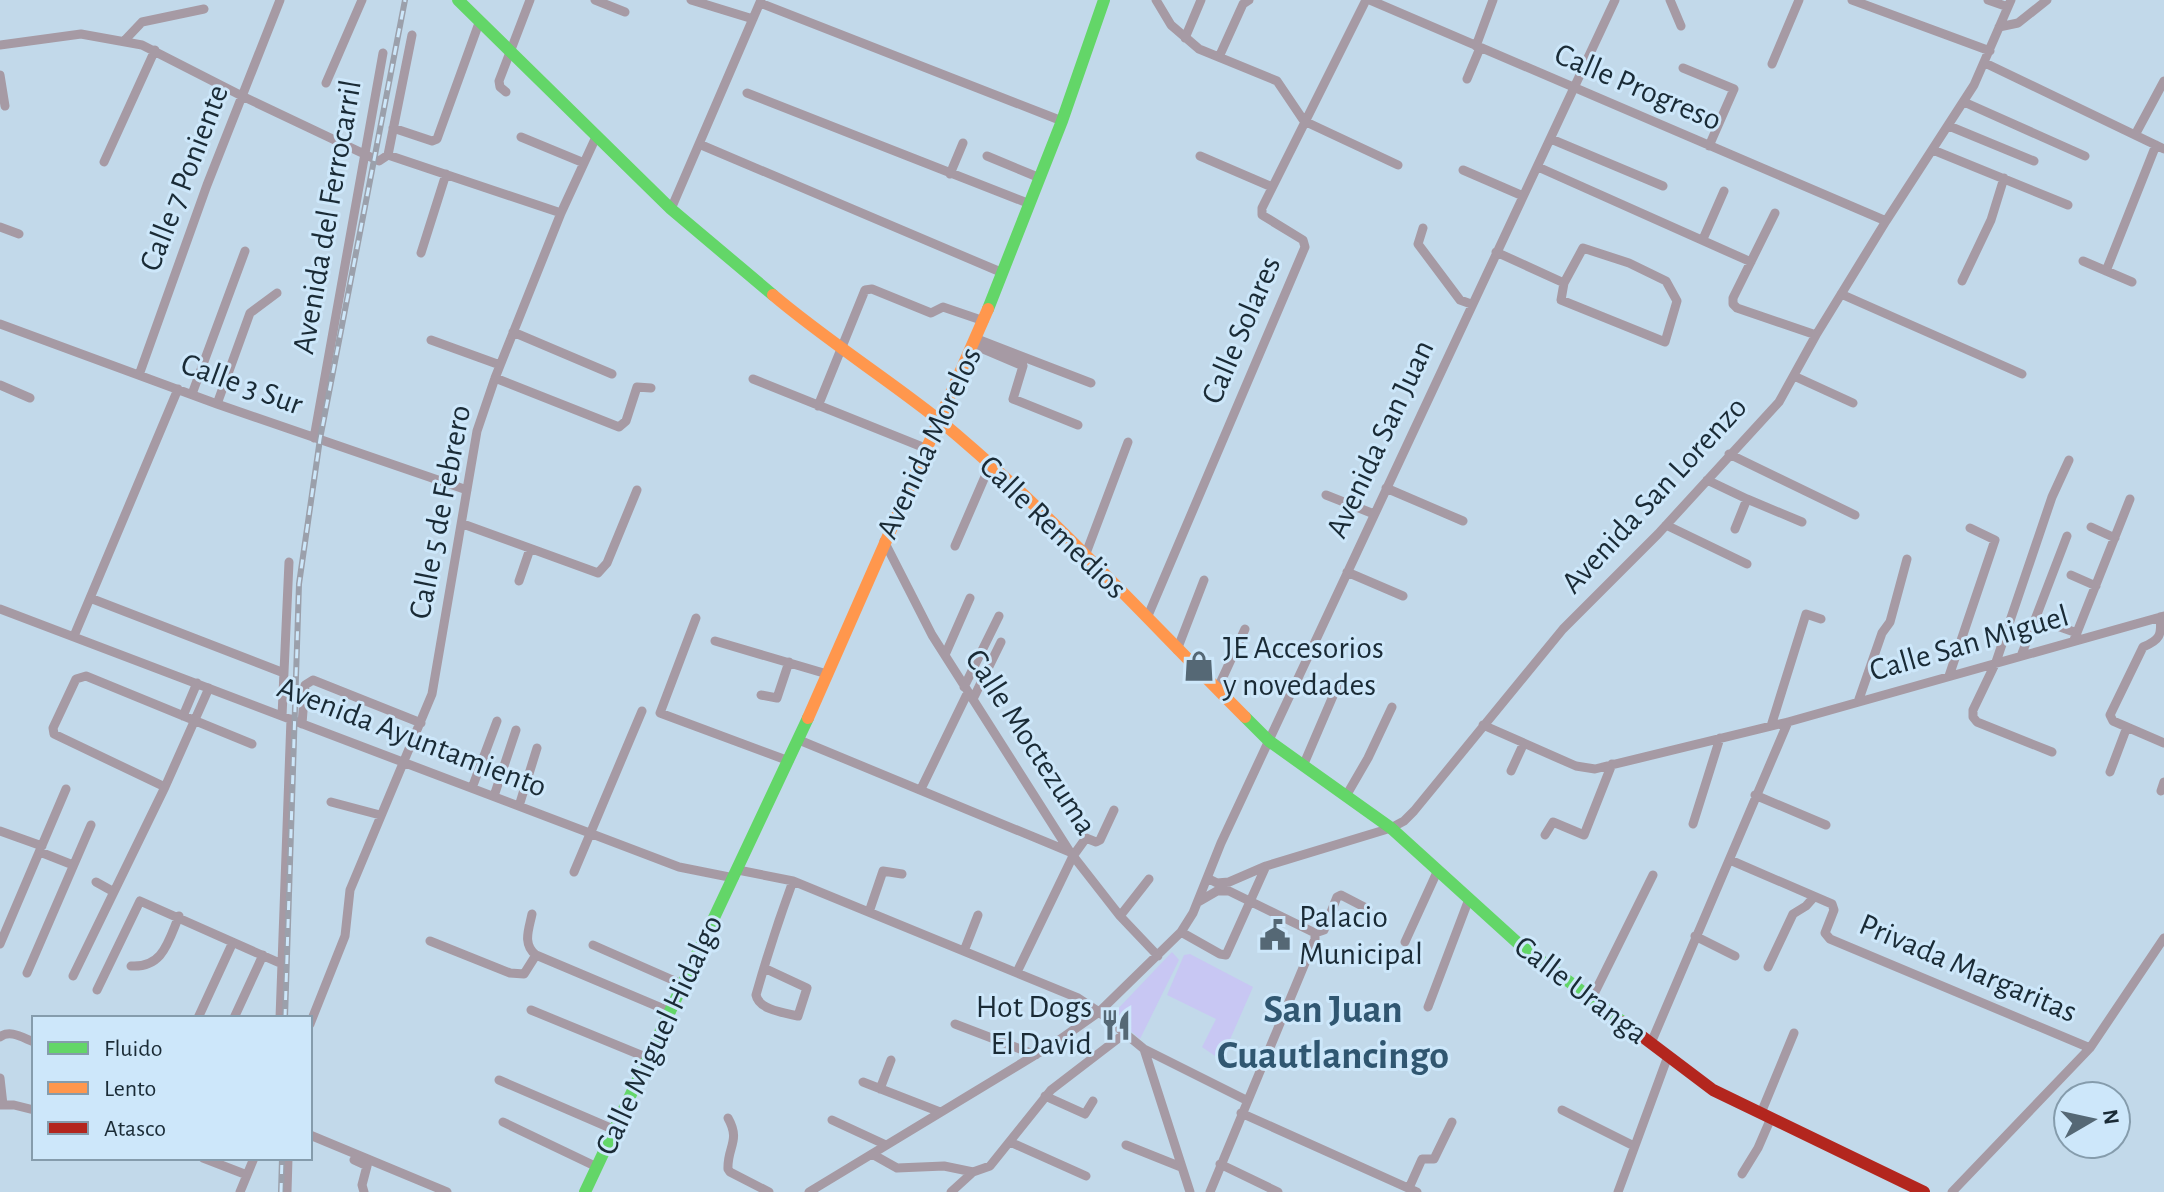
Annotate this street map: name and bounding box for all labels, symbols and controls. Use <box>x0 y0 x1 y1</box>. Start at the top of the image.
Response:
street label: Calle Progreso <box>1550 38 1726 136</box>
street label: Avenida del Ferrocarril <box>287 77 367 357</box>
street label: Calle 7 Poniente <box>134 80 234 276</box>
street label: Calle Solares <box>1196 252 1286 408</box>
street label: Avenida San Juan <box>1320 335 1440 543</box>
street label: Avenida Morelos <box>871 342 987 544</box>
street label: Calle 3 Sur <box>177 347 308 421</box>
street label: Avenida San Lorenzo <box>1555 391 1753 599</box>
street label: Calle 5 de Febrero <box>404 402 476 622</box>
street label: Calle Remedios <box>973 449 1133 605</box>
street label: Calle San Miguel <box>1866 599 2072 687</box>
place label: JE Accesorios y novedades <box>1222 632 1384 701</box>
street label: Calle Moctezuma <box>959 644 1103 840</box>
shop icon: JE Accesorios y novedades <box>1182 649 1216 683</box>
street label: Avenida Ayuntamiento <box>273 671 551 803</box>
place label: Palacio Municipal <box>1299 901 1423 970</box>
street label: Privada Margaritas <box>1855 908 2081 1028</box>
street label: Calle Miguel Hidalgo <box>590 910 728 1160</box>
public building icon: Palacio Municipal <box>1258 918 1292 952</box>
street label: Calle Uranga <box>1508 930 1654 1050</box>
district label: San Juan Cuautlancingo <box>1217 990 1449 1076</box>
place label: Hot Dogs El David <box>976 991 1092 1060</box>
restaurant icon: Hot Dogs El David <box>1099 1008 1133 1042</box>
legend <box>32 1016 312 1160</box>
text: Fluido <box>104 1037 163 1061</box>
text: Lento <box>104 1077 156 1101</box>
north arrow <box>2052 1080 2132 1160</box>
text: N <box>2099 1108 2123 1126</box>
text: Atasco <box>104 1117 166 1141</box>

